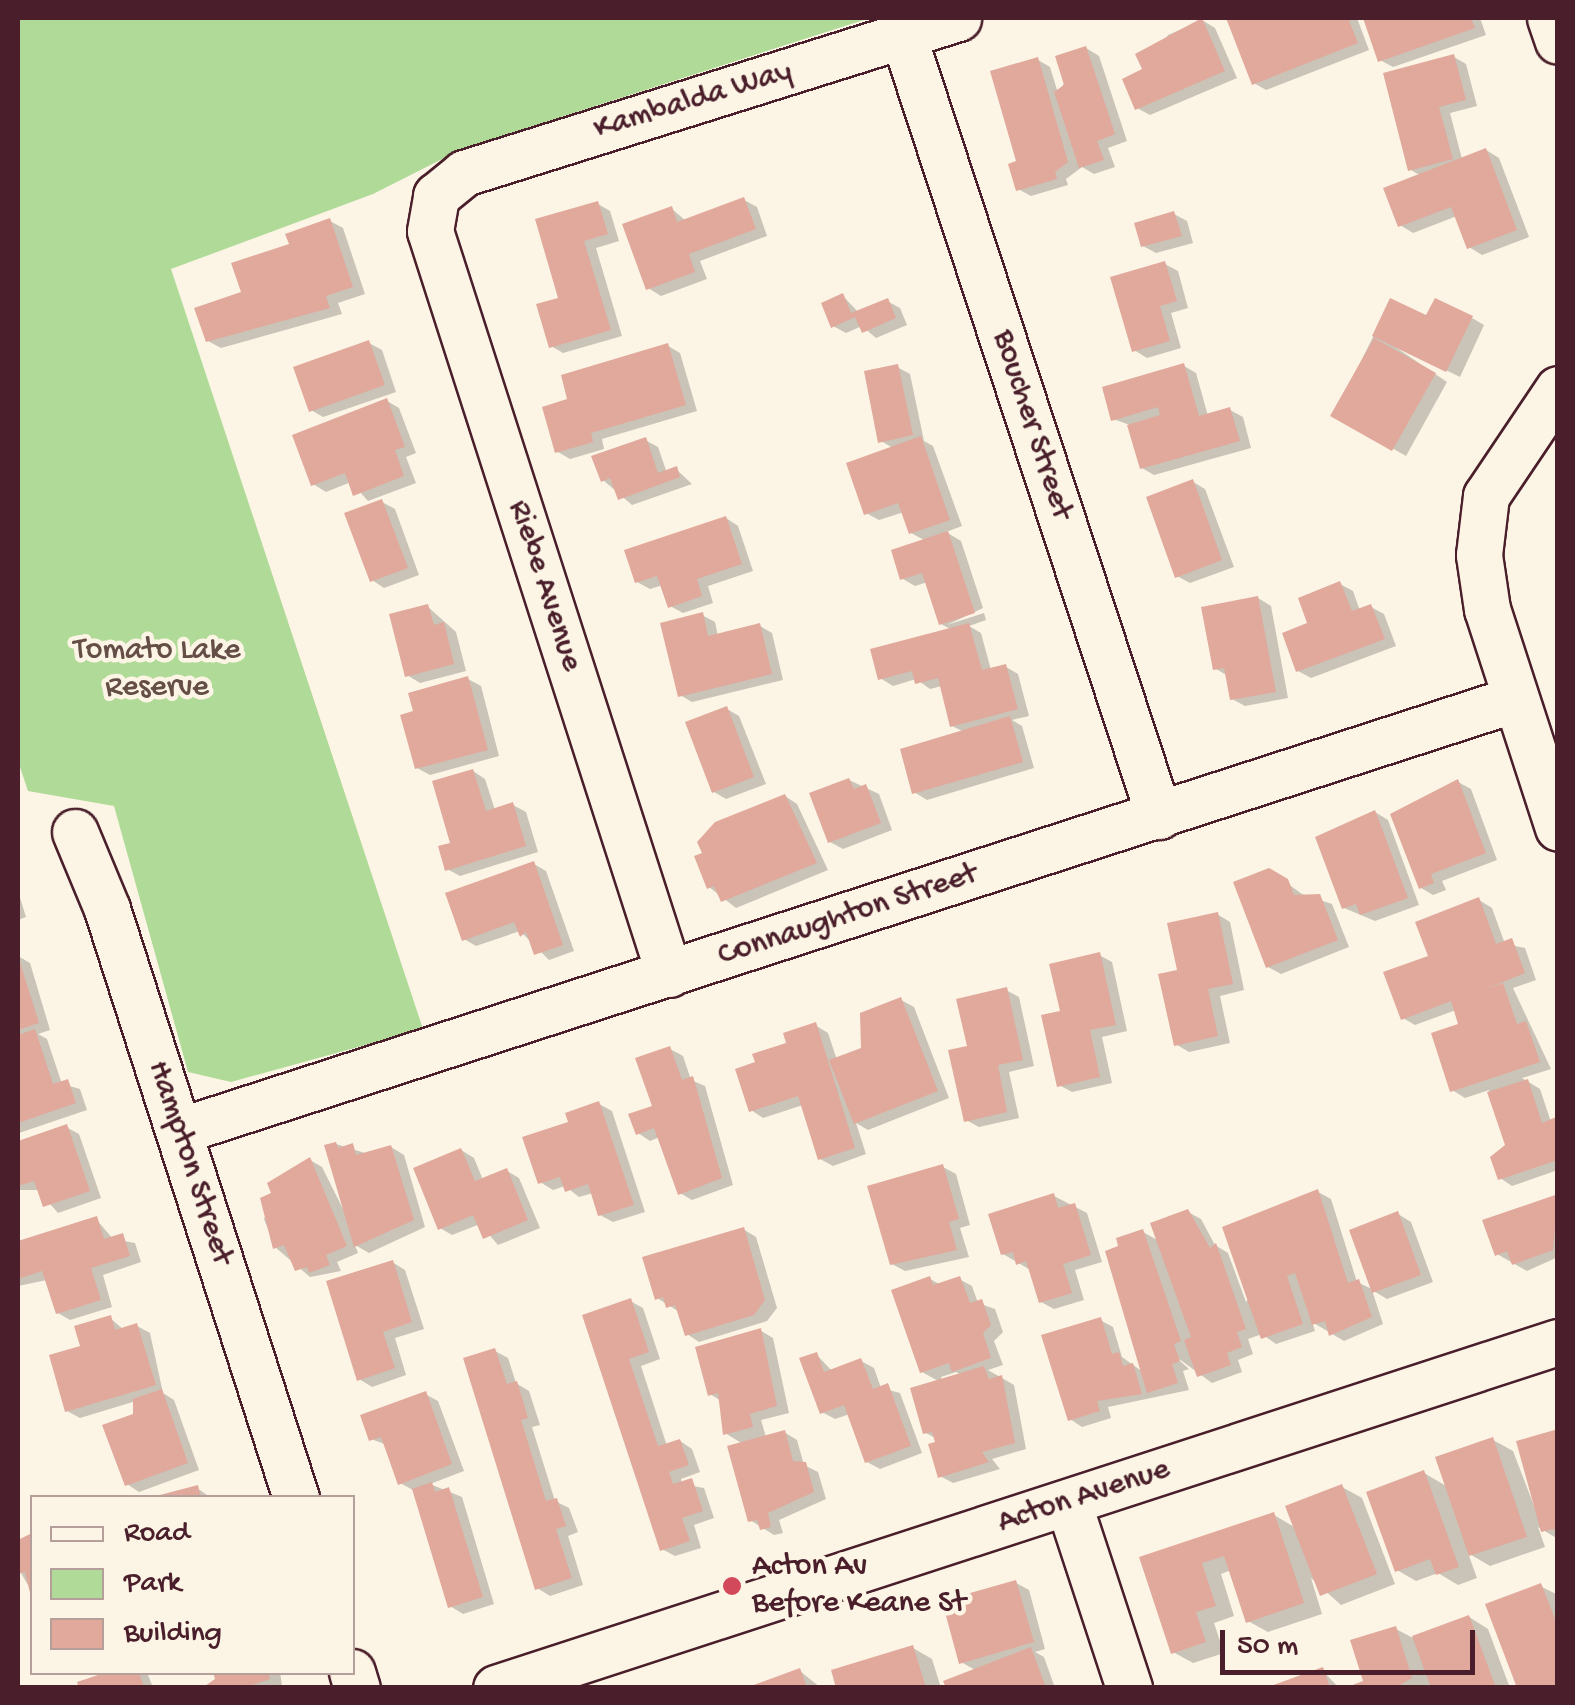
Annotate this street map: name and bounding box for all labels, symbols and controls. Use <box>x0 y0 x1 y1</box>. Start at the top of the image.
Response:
street label: Kambalda Way <box>590 53 796 149</box>
street label: Boucher Street <box>982 325 1080 525</box>
street label: Riebe Avenue <box>498 496 590 676</box>
park label: Tomato Lake Reserve <box>74 633 240 708</box>
street label: Connaughton Street <box>714 856 982 976</box>
street label: Hampton Street <box>138 1056 240 1270</box>
street label: Acton Avenue <box>993 1451 1175 1543</box>
legend <box>30 1495 355 1675</box>
text: Road <box>124 1517 190 1552</box>
place label: Acton Av Before Keane St <box>752 1549 966 1624</box>
text: Park <box>124 1567 181 1602</box>
marker: Acton Av Before Keane St <box>721 1575 743 1597</box>
scale bar <box>1225 1610 1480 1672</box>
text: Building <box>124 1617 222 1652</box>
text: 50 m <box>1237 1630 1298 1665</box>

